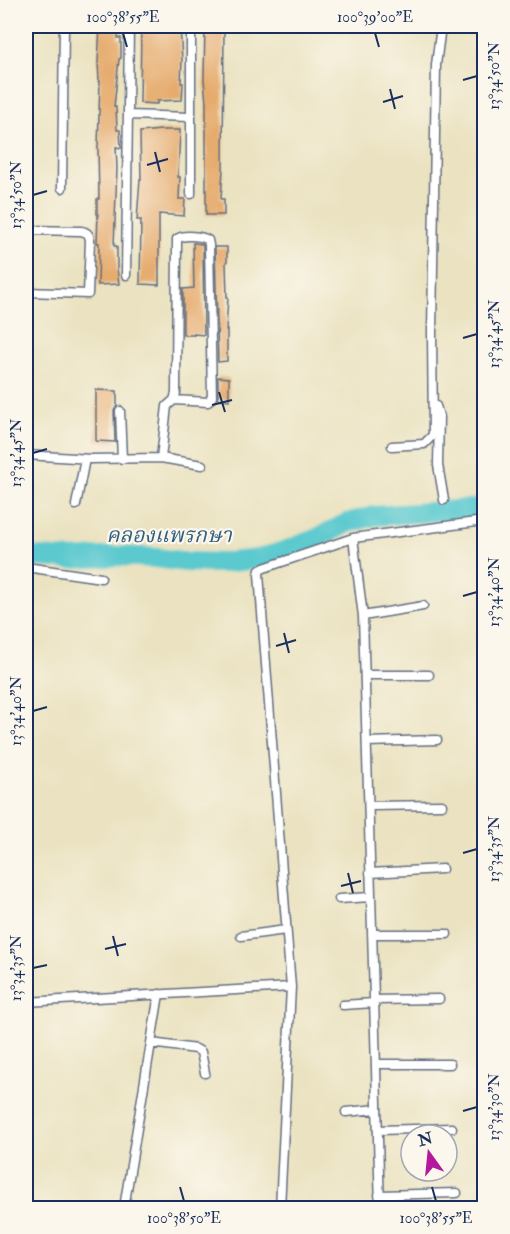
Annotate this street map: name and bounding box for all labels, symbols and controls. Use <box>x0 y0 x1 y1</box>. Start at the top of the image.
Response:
text: 100°38'55"E <box>86 8 160 27</box>
text: 100°39'00"E <box>337 8 413 27</box>
text: 13°34'50"N <box>485 41 504 110</box>
text: 13°34'50"N <box>7 160 26 229</box>
text: 13°34'45"N <box>485 299 504 368</box>
text: 13°34'45"N <box>7 418 26 487</box>
water label: คลองแพรกษา <box>106 522 232 549</box>
text: 13°34'40"N <box>485 557 504 627</box>
text: 13°34'40"N <box>7 676 26 746</box>
text: 13°34'35"N <box>485 815 504 882</box>
text: 13°34'35"N <box>7 934 26 1001</box>
text: 13°34'30"N <box>485 1073 504 1141</box>
north arrow <box>399 1123 459 1183</box>
text: N <box>415 1128 436 1151</box>
text: 100°38'50"E <box>147 1209 221 1228</box>
text: 100°38'55"E <box>399 1209 473 1228</box>

